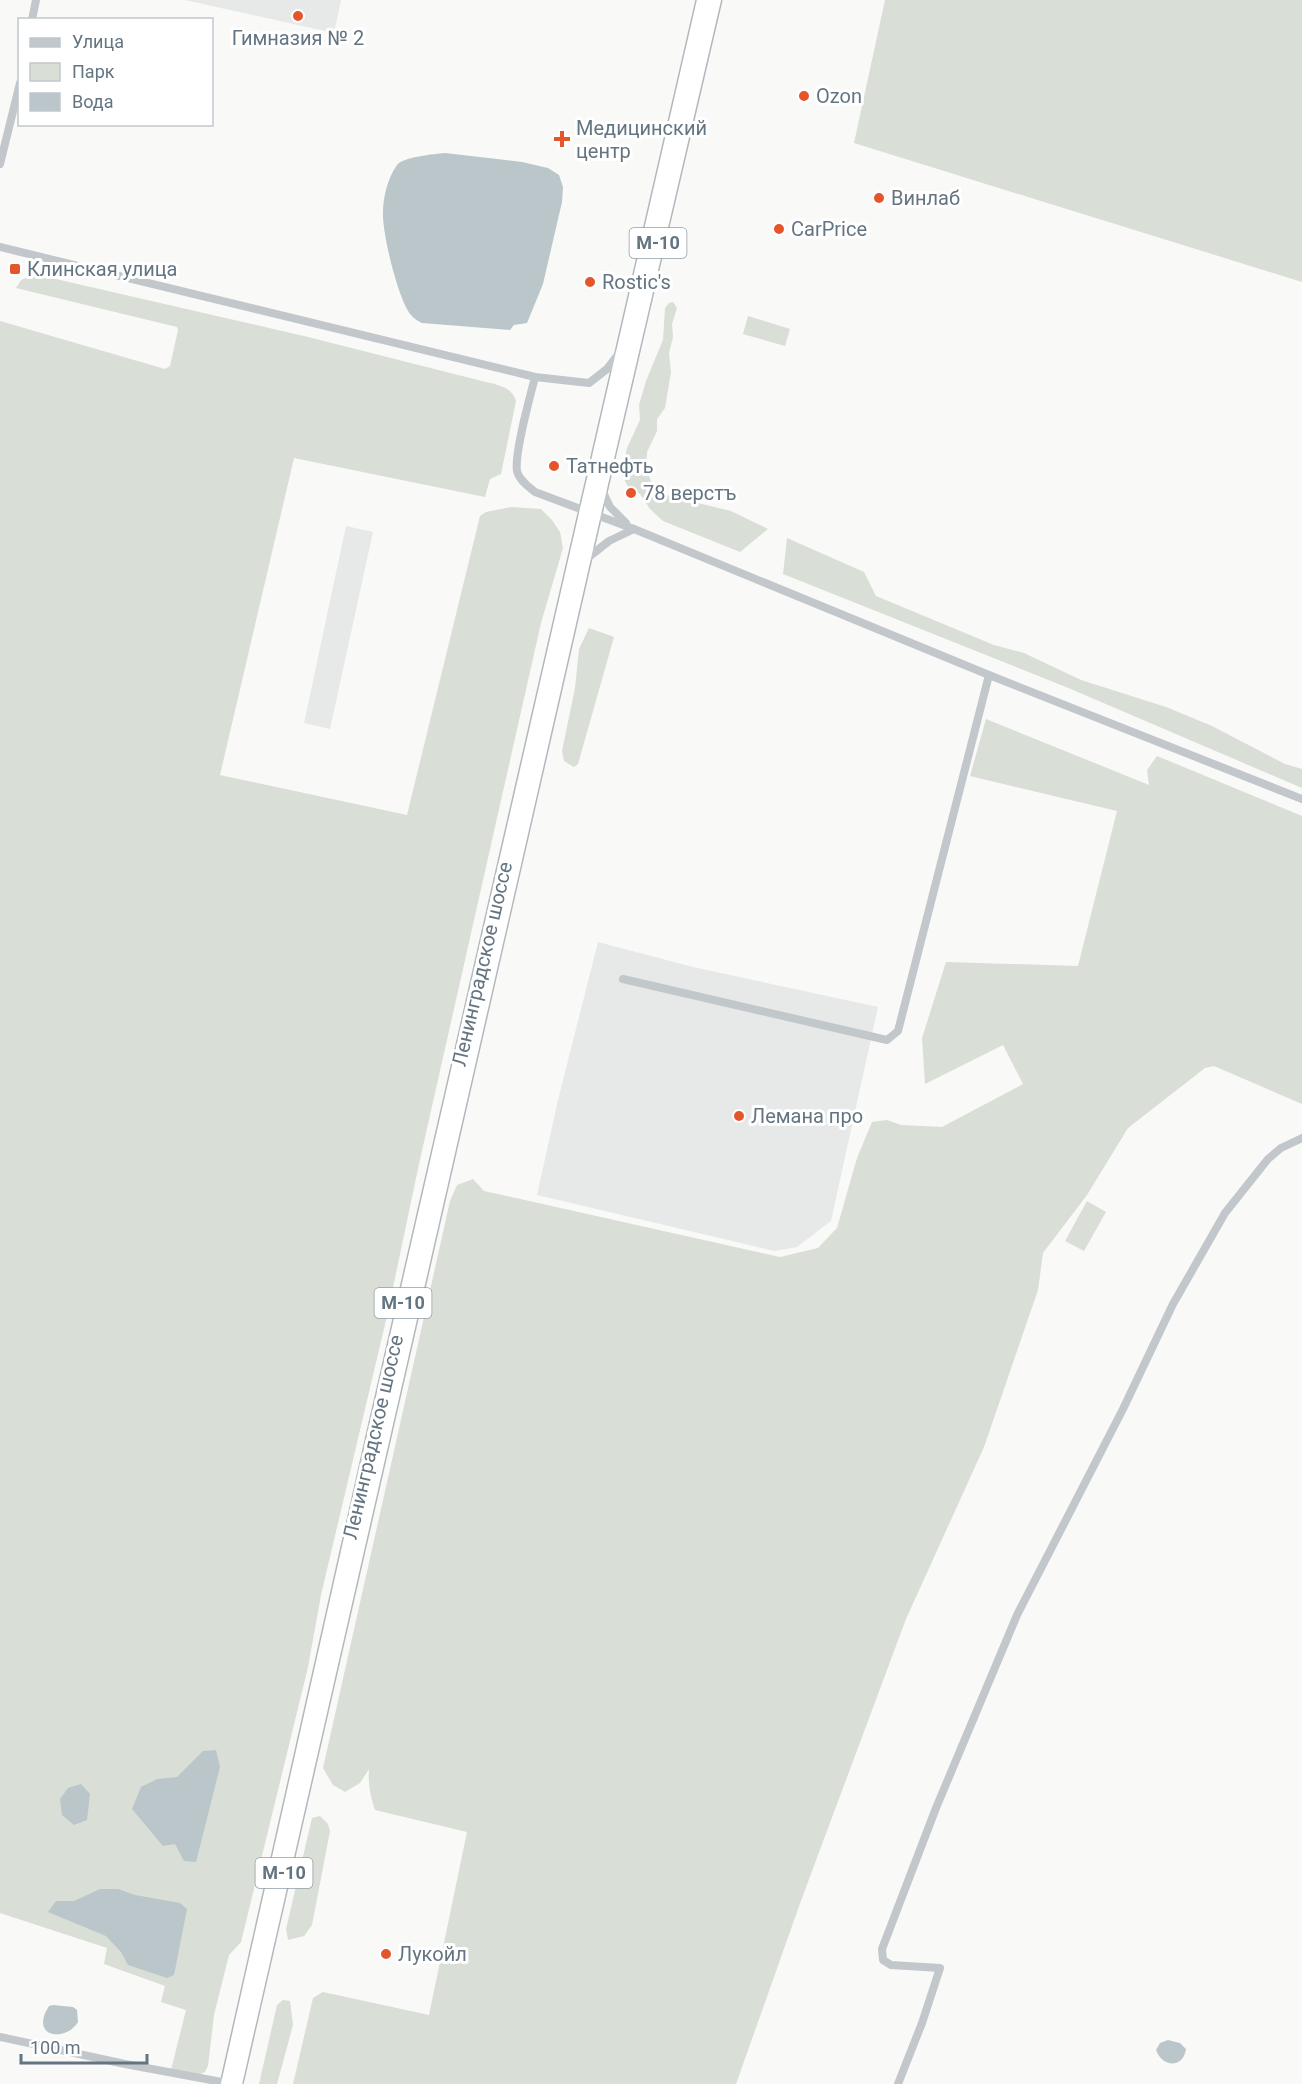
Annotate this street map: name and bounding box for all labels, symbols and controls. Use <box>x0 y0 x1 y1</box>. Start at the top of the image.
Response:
marker: Гимназия № 2 <box>291 9 305 23</box>
legend <box>18 18 213 126</box>
place label: Гимназия № 2 <box>232 26 364 50</box>
text: Улица <box>72 31 124 52</box>
text: Парк <box>72 61 115 82</box>
place label: Ozon <box>816 84 862 108</box>
marker: Ozon <box>797 89 811 103</box>
text: Вода <box>72 91 114 112</box>
place label: Медицинский центр <box>576 116 707 163</box>
marker: Медицинский центр <box>553 130 571 148</box>
place label: Винлаб <box>891 186 960 210</box>
marker: Винлаб <box>872 191 886 205</box>
place label: CarPrice <box>791 217 867 241</box>
marker: CarPrice <box>772 222 786 236</box>
road number: М-10 <box>630 228 686 258</box>
place label: Клинская улица <box>27 257 178 281</box>
marker: Клинская улица <box>8 262 22 276</box>
place label: Rostic's <box>602 270 671 294</box>
marker: Rostic's <box>583 275 597 289</box>
place label: Татнефть <box>566 454 654 478</box>
marker: Татнефть <box>547 459 561 473</box>
place label: 78 верстъ <box>643 481 736 505</box>
marker: 78 верстъ <box>624 486 638 500</box>
street label: Ленинградское шоссе <box>447 859 517 1069</box>
place label: Лемана про <box>751 1104 863 1128</box>
marker: Лемана про <box>732 1109 746 1123</box>
road number: М-10 <box>374 1288 432 1318</box>
street label: Ленинградское шоссе <box>338 1332 408 1542</box>
road number: М-10 <box>256 1858 312 1888</box>
place label: Лукойл <box>398 1942 467 1966</box>
marker: Лукойл <box>379 1947 393 1961</box>
scale bar <box>21 2027 147 2065</box>
text: 100 m <box>30 2037 81 2058</box>

